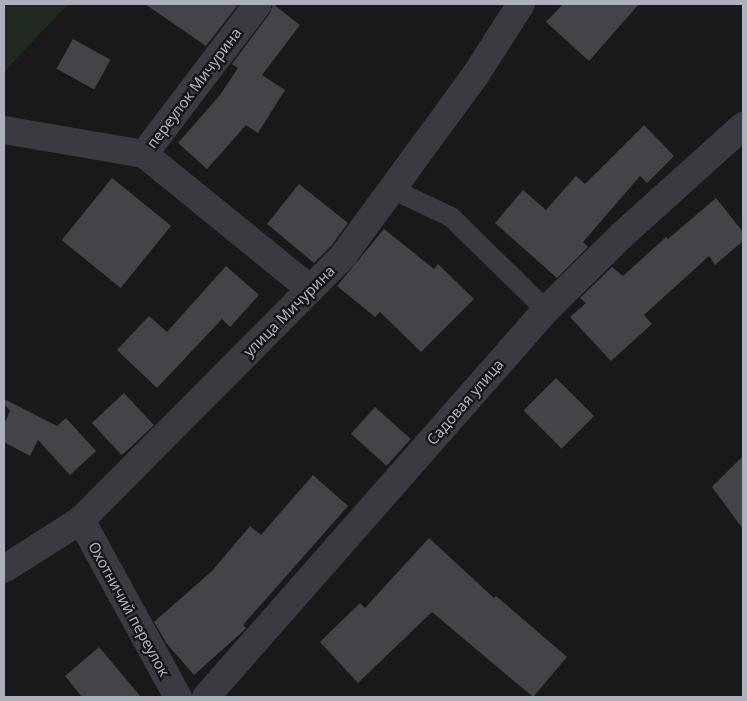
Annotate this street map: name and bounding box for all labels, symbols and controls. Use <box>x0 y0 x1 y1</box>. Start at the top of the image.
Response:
street label: переулок Мичурина <box>143 24 245 152</box>
street label: улица Мичурина <box>240 262 338 360</box>
street label: Садовая улица <box>423 355 507 449</box>
street label: Охотничий переулок <box>85 539 173 679</box>

